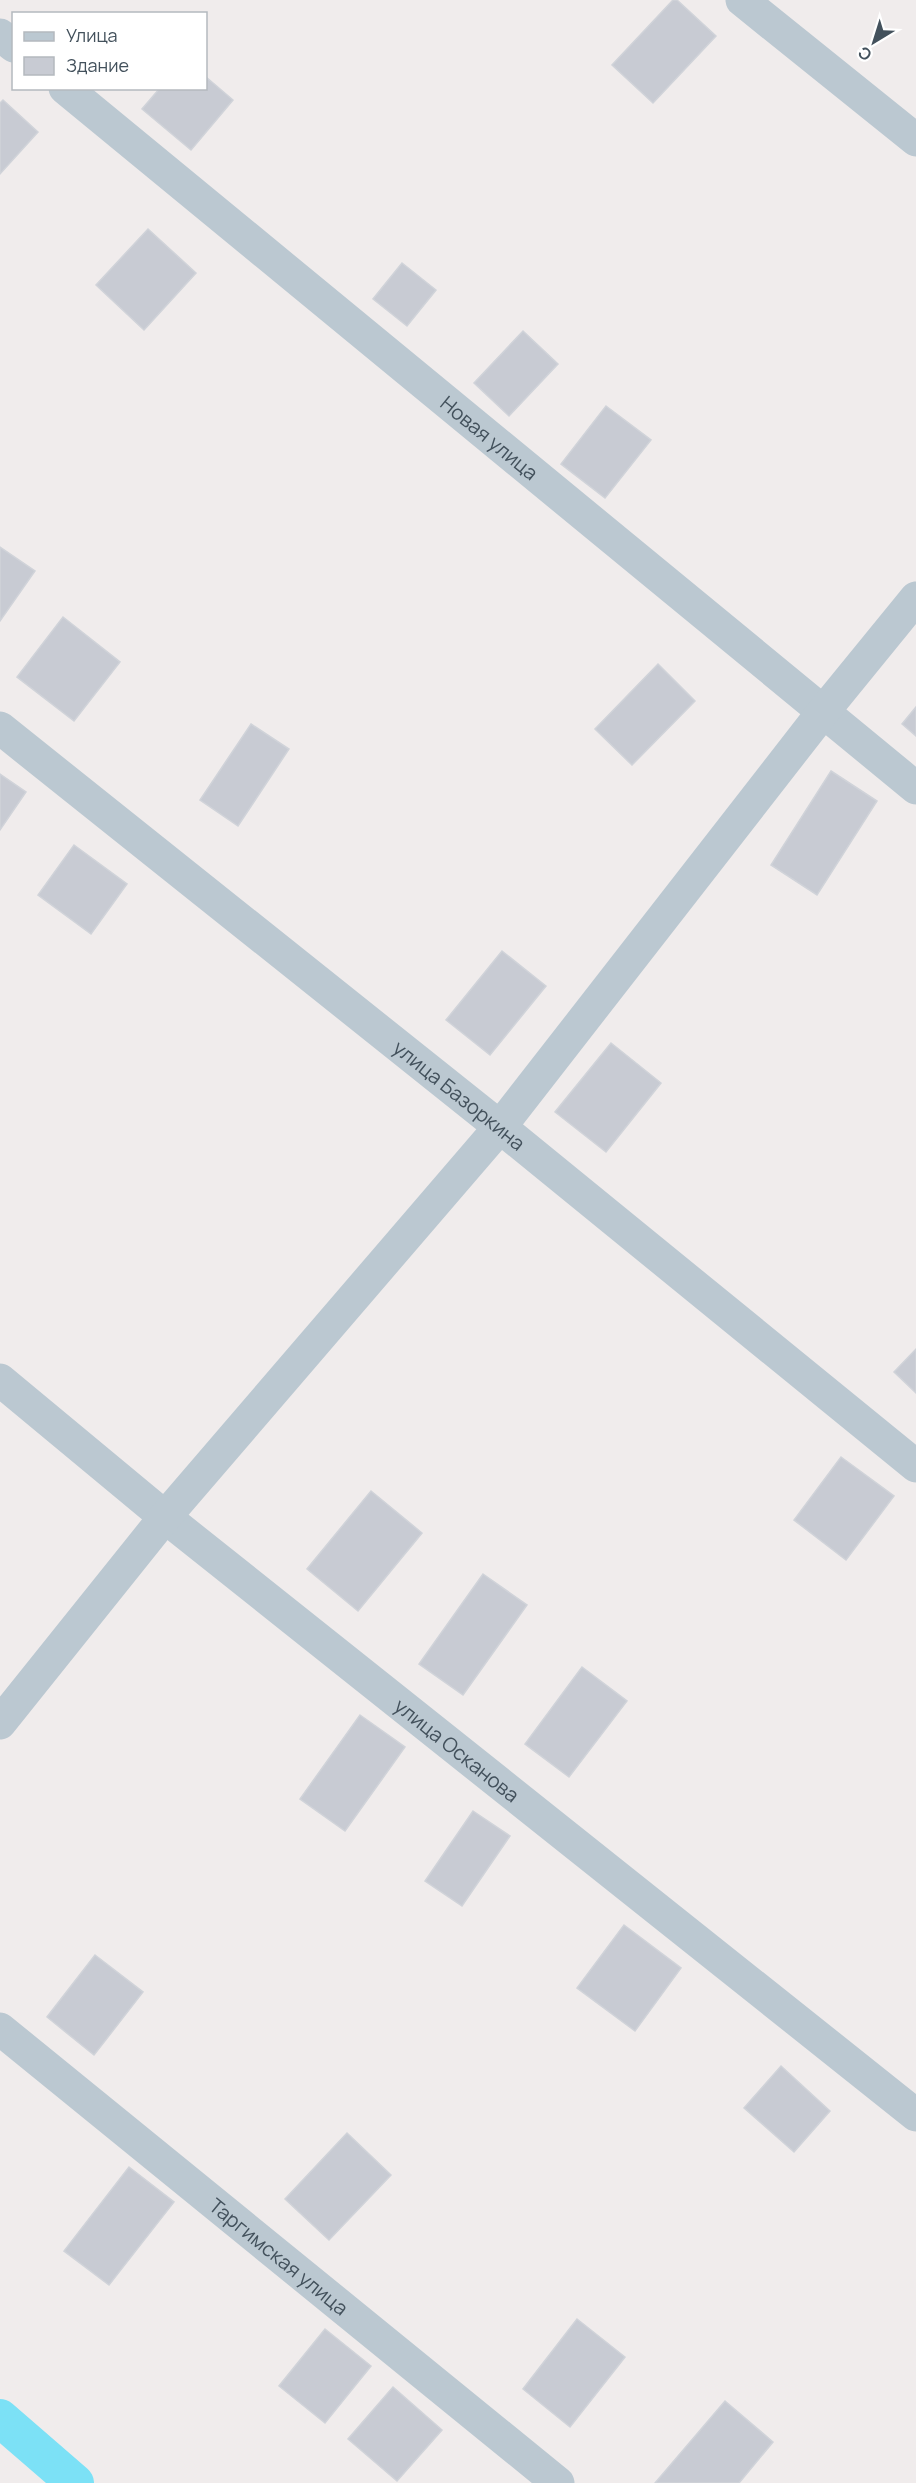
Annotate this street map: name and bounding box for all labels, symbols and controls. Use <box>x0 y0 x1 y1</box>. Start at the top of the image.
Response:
legend <box>12 12 207 90</box>
north arrow <box>844 12 904 72</box>
text: Улица <box>66 23 118 47</box>
text: С <box>853 41 876 66</box>
text: Здание <box>66 53 129 77</box>
street label: Новая улица <box>435 389 544 486</box>
street label: улица Базоркина <box>388 1034 531 1156</box>
street label: улица Осканова <box>389 1692 525 1808</box>
street label: Таргимская улица <box>204 2192 354 2321</box>

